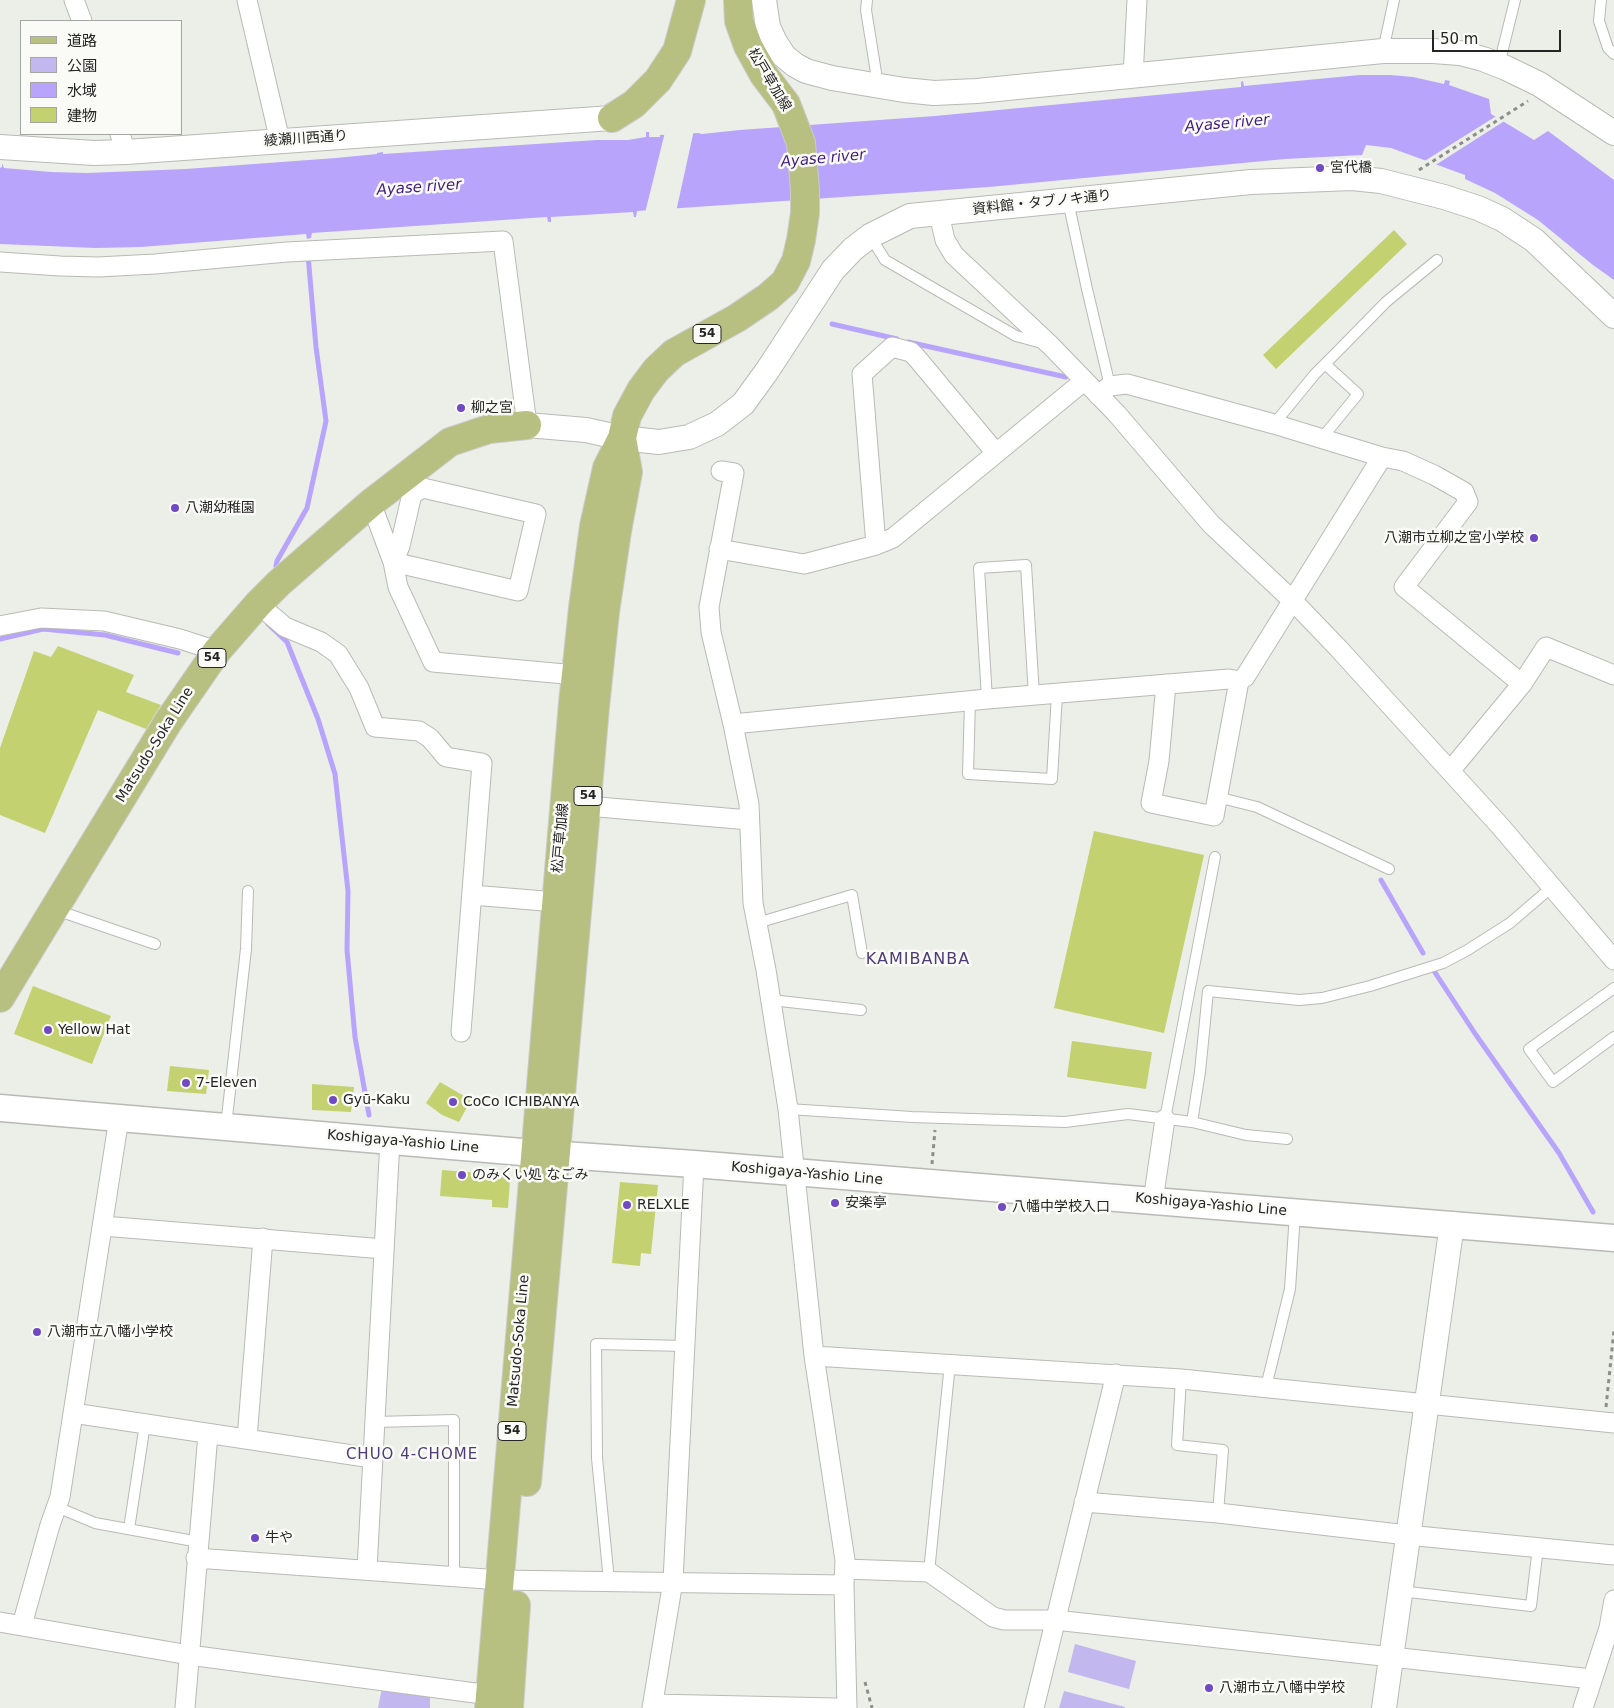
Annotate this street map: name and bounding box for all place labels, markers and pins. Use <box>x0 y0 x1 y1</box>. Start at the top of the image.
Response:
place label: 宮代橋 <box>1330 160 1372 176</box>
marker: 宮代橋 <box>1314 162 1326 174</box>
place label: 柳之宮 <box>471 400 513 416</box>
marker: 柳之宮 <box>455 402 467 414</box>
place label: 八潮幼稚園 <box>185 500 255 516</box>
marker: 八潮幼稚園 <box>169 502 181 514</box>
place label: 八潮市立柳之宮小学校 <box>1384 530 1524 546</box>
marker: 八潮市立柳之宮小学校 <box>1528 532 1540 544</box>
place label: Yellow Hat <box>58 1022 130 1038</box>
marker: Yellow Hat <box>42 1024 54 1036</box>
place label: 7-Eleven <box>196 1075 257 1091</box>
marker: 7-Eleven <box>180 1077 192 1089</box>
place label: Gyū-Kaku <box>343 1092 410 1108</box>
marker: Gyū-Kaku <box>327 1094 339 1106</box>
place label: CoCo ICHIBANYA <box>463 1094 579 1110</box>
marker: CoCo ICHIBANYA <box>447 1096 459 1108</box>
place label: のみくい処 なごみ <box>472 1167 588 1183</box>
marker: のみくい処 なごみ <box>456 1169 468 1181</box>
place label: 安楽亭 <box>845 1195 887 1211</box>
place label: RELXLE <box>637 1197 690 1213</box>
marker: 安楽亭 <box>829 1197 841 1209</box>
marker: RELXLE <box>621 1199 633 1211</box>
place label: 八幡中学校入口 <box>1012 1199 1110 1215</box>
marker: 八幡中学校入口 <box>996 1201 1008 1213</box>
place label: 八潮市立八幡小学校 <box>47 1324 173 1340</box>
marker: 八潮市立八幡小学校 <box>31 1326 43 1338</box>
place label: 牛や <box>265 1530 293 1546</box>
marker: 牛や <box>249 1532 261 1544</box>
place label: 八潮市立八幡中学校 <box>1219 1680 1345 1696</box>
marker: 八潮市立八幡中学校 <box>1203 1682 1215 1694</box>

